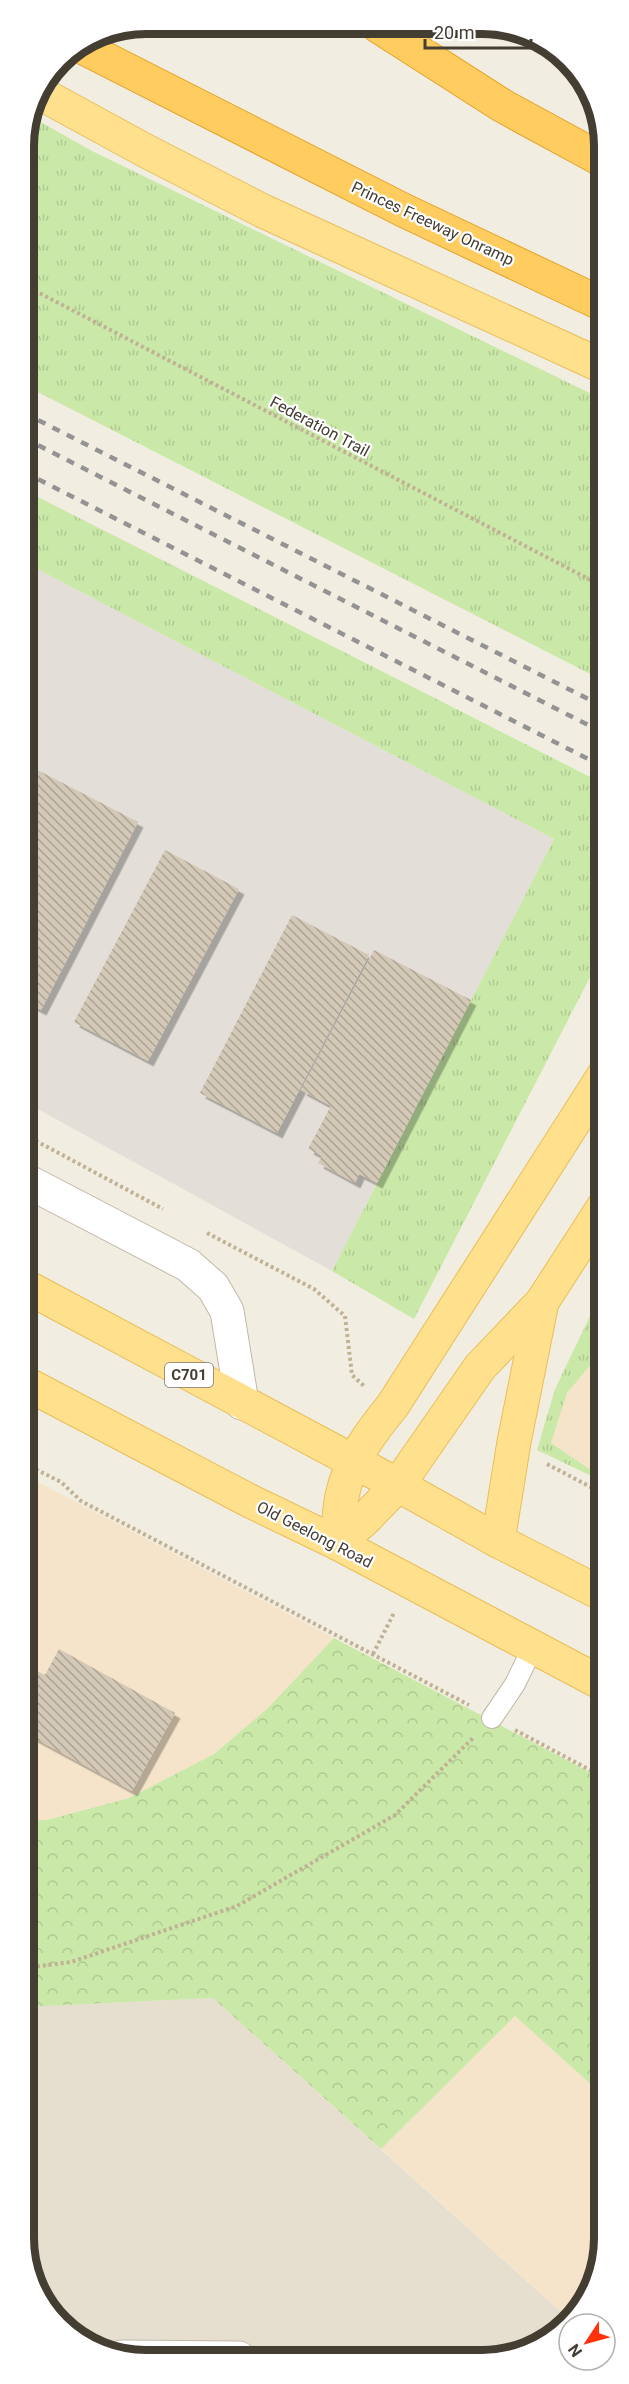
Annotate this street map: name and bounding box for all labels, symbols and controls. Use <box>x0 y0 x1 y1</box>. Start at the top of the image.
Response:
scale bar <box>425 12 532 50</box>
text: 20 m <box>434 22 474 43</box>
street label: Princes Freeway Onramp <box>349 177 517 269</box>
street label: Federation Trail <box>267 392 373 461</box>
road number: C701 <box>165 1363 213 1387</box>
street label: Old Geelong Road <box>254 1497 376 1572</box>
north arrow <box>557 2312 617 2372</box>
text: N <box>564 2340 586 2361</box>

